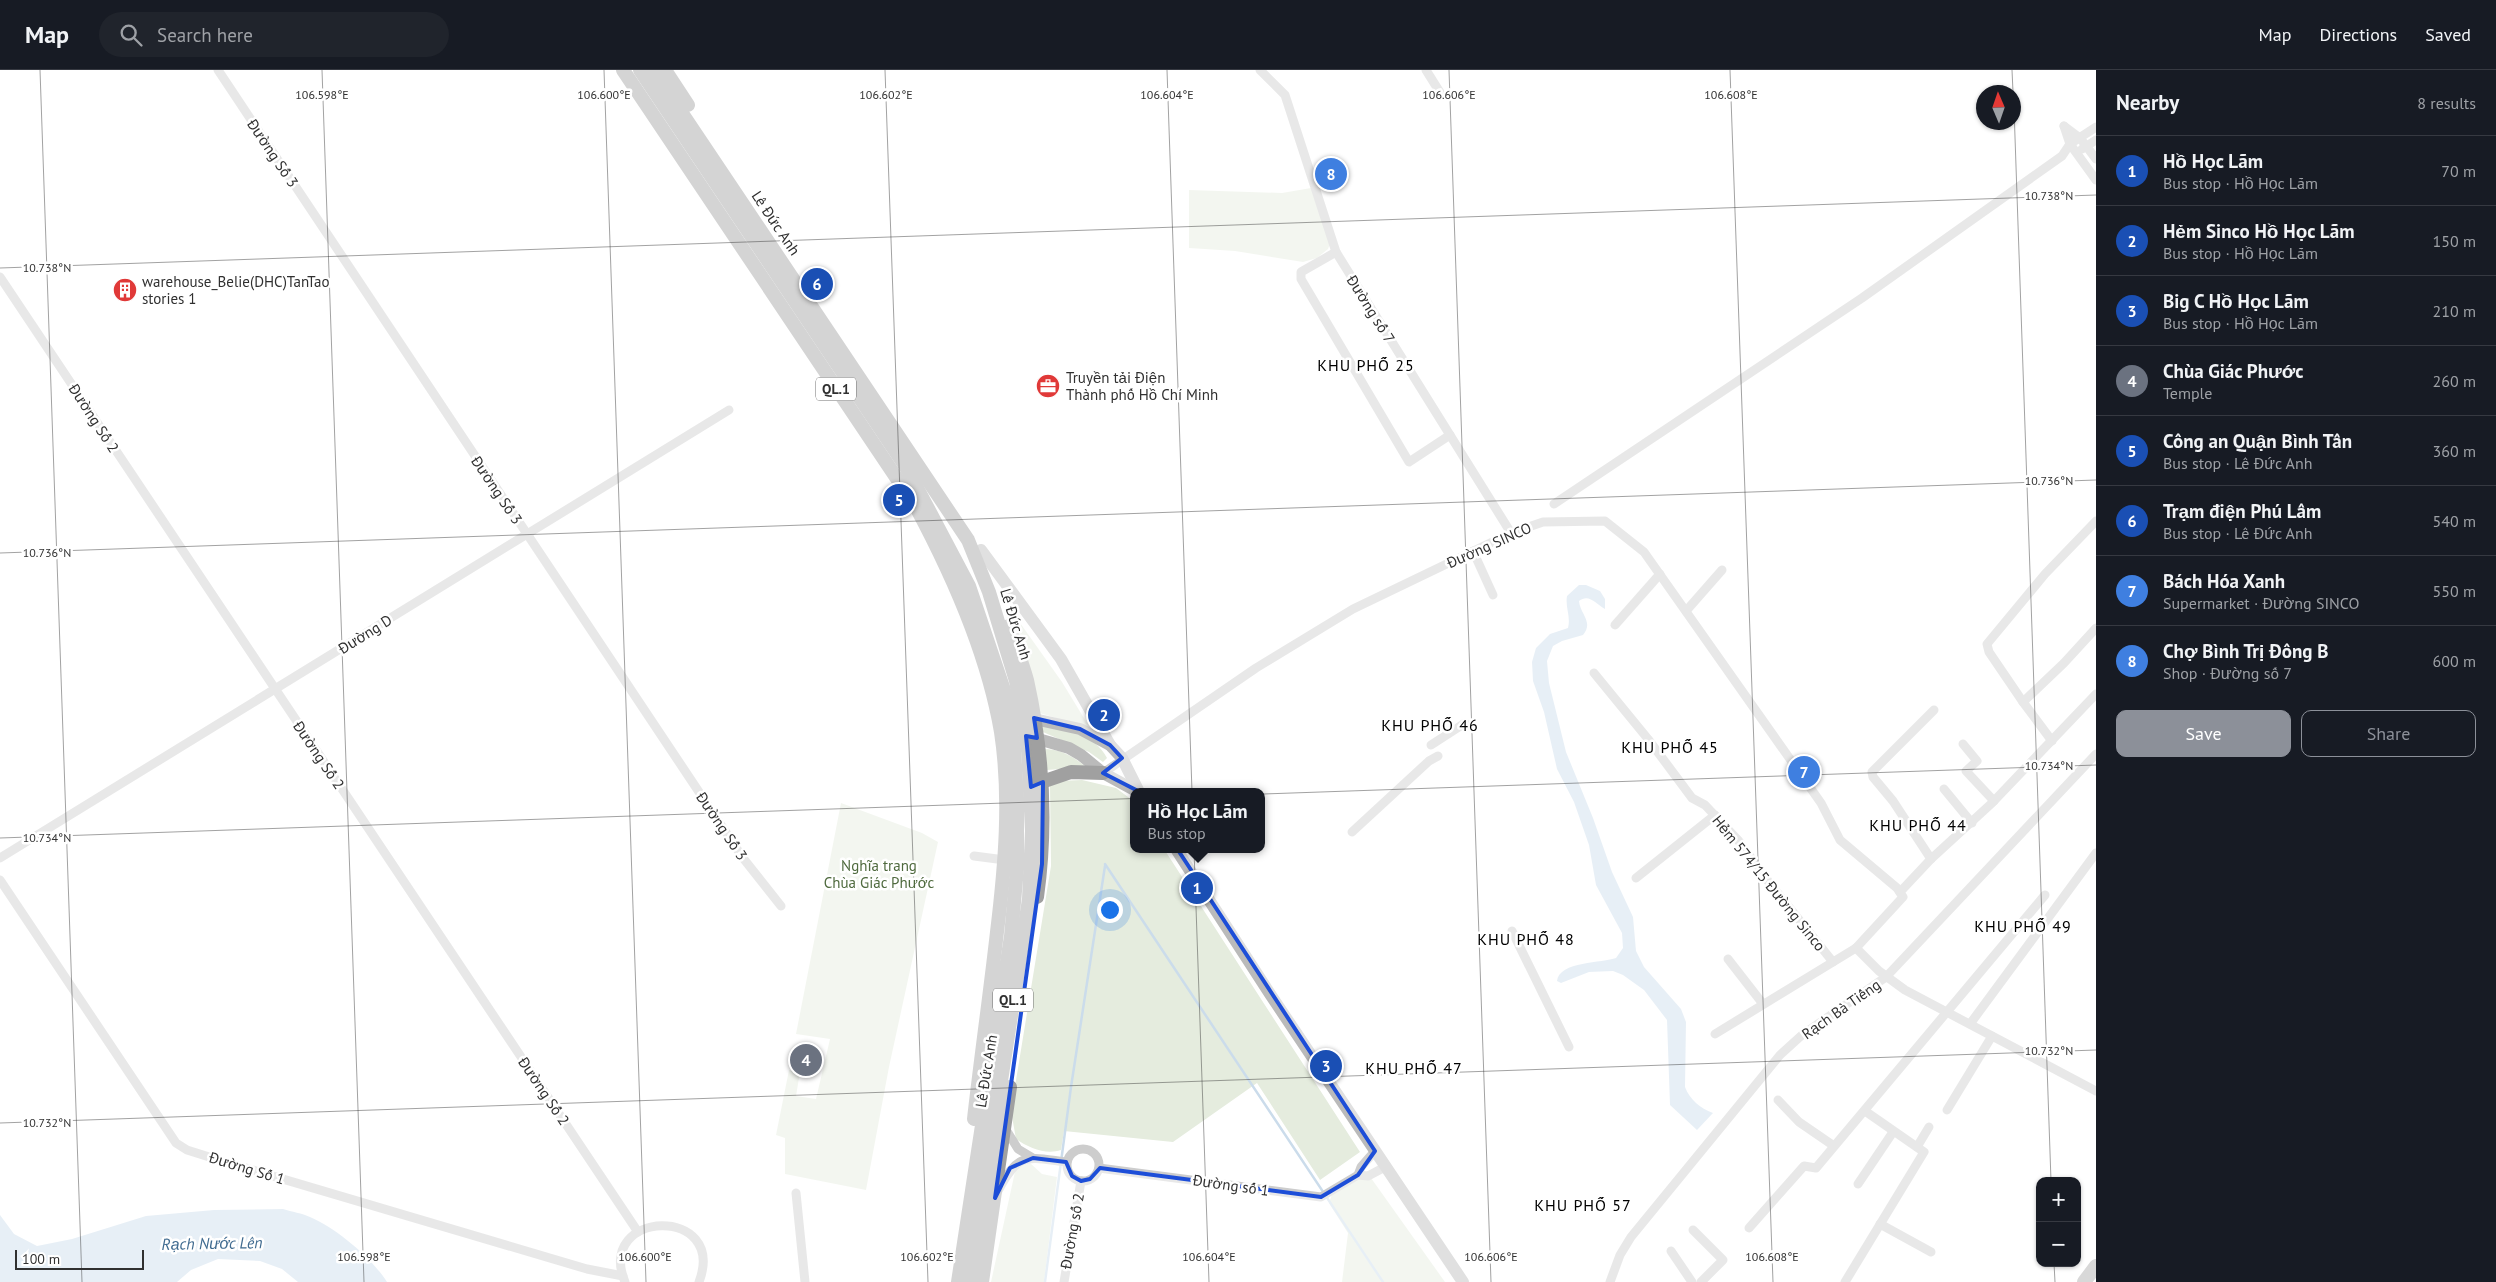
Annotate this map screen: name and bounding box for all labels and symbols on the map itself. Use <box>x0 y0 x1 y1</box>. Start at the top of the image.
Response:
north arrow <box>1976 85 2021 130</box>
text: 106.598°E <box>295 87 349 102</box>
text: 106.600°E <box>577 87 631 102</box>
text: 106.602°E <box>859 87 913 102</box>
text: 106.604°E <box>1140 87 1194 102</box>
text: 106.606°E <box>1422 87 1476 102</box>
text: 106.608°E <box>1704 87 1758 102</box>
street label: Đường Số 3 <box>243 114 303 191</box>
pin: 8 <box>1315 155 1347 193</box>
street label: Lê Đức Anh <box>748 187 804 259</box>
text: 10.738°N <box>2025 188 2073 203</box>
text: 10.738°N <box>23 260 71 275</box>
pin: 6 <box>801 265 833 303</box>
street label: Đường số 7 <box>1342 271 1399 346</box>
place label: warehouse_Belie(DHC)TanTao stories 1 <box>142 272 330 308</box>
building icon: warehouse_Belie(DHC)TanTao stories 1 <box>112 277 138 303</box>
district label: KHU PHỐ 25 <box>1317 355 1415 375</box>
place label: Truyền tải Điện Thành phố Hồ Chí Minh <box>1066 368 1218 404</box>
office icon: Truyền tải Điện Thành phố Hồ Chí Minh <box>1035 373 1061 399</box>
road number: QL.1 <box>816 378 856 400</box>
street label: Đường Số 2 <box>64 379 123 456</box>
street label: Đường Số 3 <box>467 451 527 528</box>
text: 10.736°N <box>2025 473 2073 488</box>
pin: 5 <box>883 481 915 519</box>
street label: Đường SINCO <box>1443 518 1534 573</box>
text: 10.736°N <box>23 545 71 560</box>
street label: Lê Đức Anh <box>996 586 1036 662</box>
street label: Đường D <box>334 610 395 658</box>
pin: 2 <box>1088 696 1120 734</box>
district label: KHU PHỐ 46 <box>1381 715 1479 735</box>
street label: Đường Số 2 <box>289 716 349 793</box>
district label: KHU PHỐ 45 <box>1621 737 1719 757</box>
pin: 7 <box>1788 753 1820 791</box>
text: 10.734°N <box>2025 758 2073 773</box>
street label: Đường Số 3 <box>692 787 752 864</box>
street label: Hẻm 574/15 Đường Sinco <box>1708 811 1830 955</box>
district label: KHU PHỐ 44 <box>1869 815 1967 835</box>
text: 10.734°N <box>23 830 71 845</box>
park label: Nghĩa trang Chùa Giác Phước <box>824 856 935 892</box>
pin: 1 <box>1181 869 1213 907</box>
your location <box>1097 897 1123 923</box>
district label: KHU PHỐ 49 <box>1974 916 2072 936</box>
district label: KHU PHỐ 48 <box>1477 929 1575 949</box>
street label: Rạch Bà Tiếng <box>1798 975 1884 1043</box>
road number: QL.1 <box>993 988 1033 1012</box>
street label: Lê Đức Anh <box>971 1033 1001 1109</box>
pin: 4 <box>790 1041 822 1079</box>
text: 10.732°N <box>2025 1043 2073 1058</box>
pin: 3 <box>1310 1047 1342 1085</box>
street label: Đường Số 2 <box>514 1052 574 1129</box>
district label: KHU PHỐ 47 <box>1365 1058 1463 1078</box>
text: 10.732°N <box>23 1115 71 1130</box>
street label: Đường Số 1 <box>206 1147 287 1189</box>
street label: Đường số 1 <box>1191 1170 1270 1200</box>
street label: Đường số 2 <box>1056 1192 1088 1271</box>
district label: KHU PHỐ 57 <box>1534 1195 1632 1215</box>
water label: Rạch Nước Lên <box>161 1232 263 1254</box>
scale bar <box>15 1247 144 1270</box>
text: 106.598°E <box>337 1249 391 1264</box>
text: 106.600°E <box>618 1249 672 1264</box>
text: 106.602°E <box>900 1249 954 1264</box>
text: 106.604°E <box>1182 1249 1236 1264</box>
text: 106.606°E <box>1464 1249 1518 1264</box>
text: 106.608°E <box>1745 1249 1799 1264</box>

